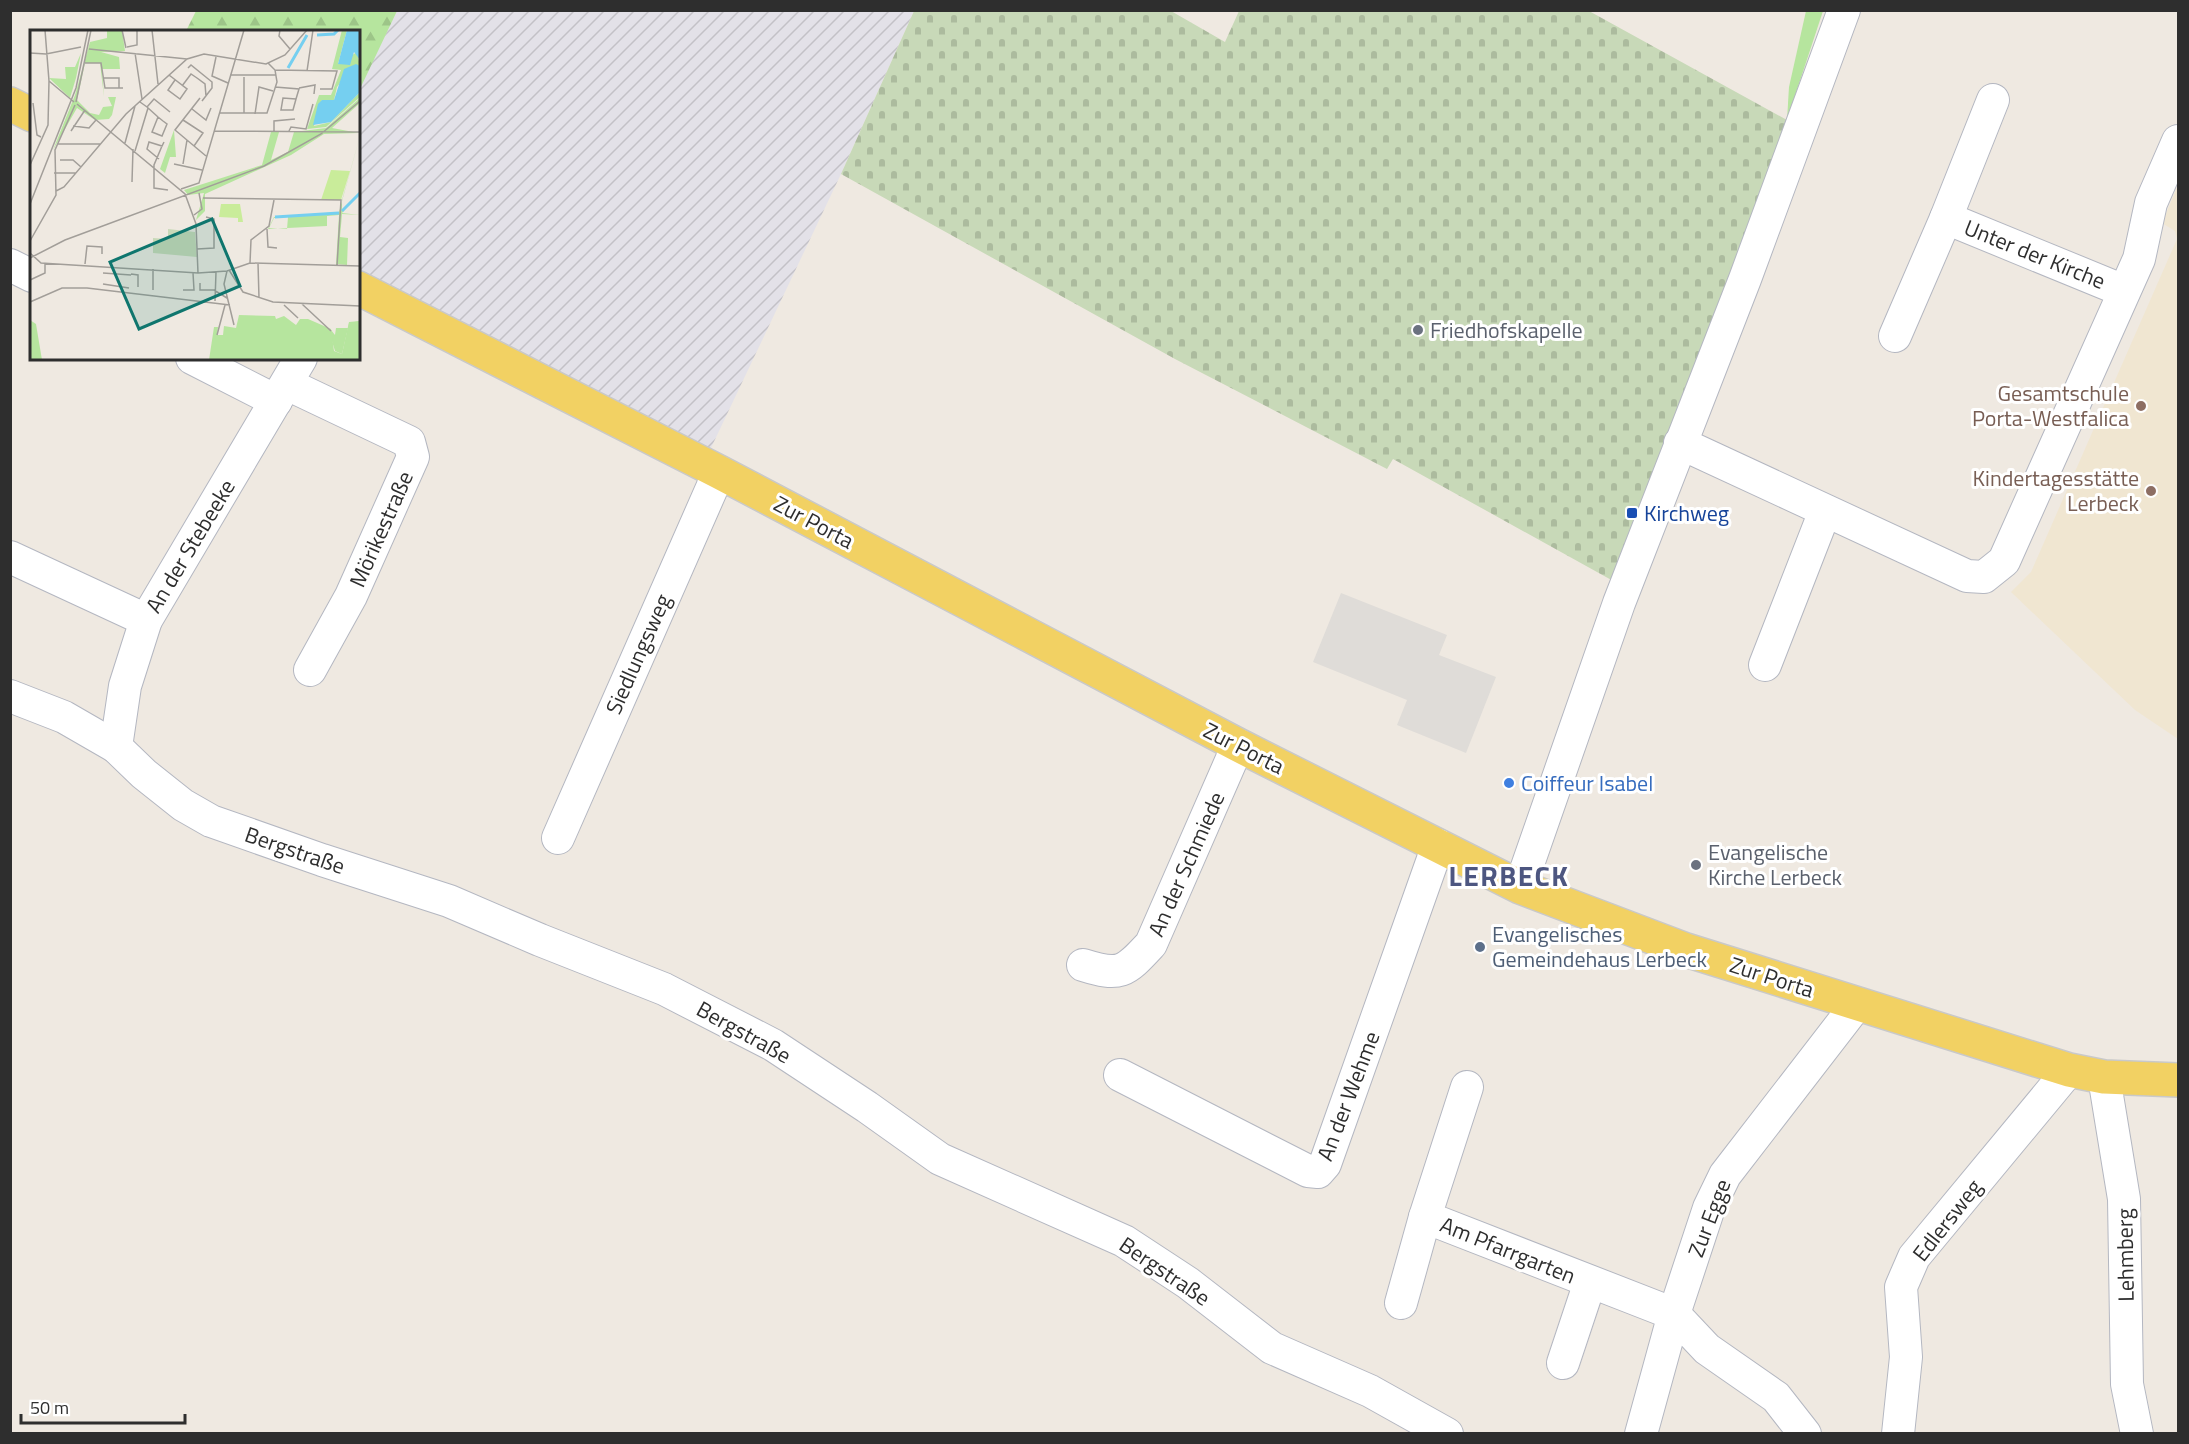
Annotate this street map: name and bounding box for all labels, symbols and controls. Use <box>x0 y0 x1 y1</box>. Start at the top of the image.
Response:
inset map <box>30 30 360 360</box>
street label: Unter der Kirche <box>1959 210 2111 298</box>
place label: Friedhofskapelle <box>1430 313 1583 347</box>
marker: Friedhofskapelle <box>1411 323 1425 337</box>
place label: Gesamtschule Porta-Westfalica <box>1972 376 2129 435</box>
marker: Gesamtschule Porta-Westfalica <box>2134 399 2148 413</box>
place label: Kindertagesstätte Lerbeck <box>1973 461 2139 520</box>
street label: Mörikestraße <box>340 465 422 593</box>
street label: An der Stebeeke <box>137 473 243 619</box>
marker: Kindertagesstätte Lerbeck <box>2144 484 2158 498</box>
street label: Zur Porta <box>768 487 860 557</box>
place label: Kirchweg <box>1644 496 1729 530</box>
marker: Kirchweg <box>1625 506 1639 520</box>
street label: Siedlungsweg <box>596 588 680 720</box>
street label: Zur Porta <box>1198 713 1290 783</box>
place label: Coiffeur Isabel <box>1521 766 1653 800</box>
marker: Coiffeur Isabel <box>1502 776 1516 790</box>
street label: An der Schmiede <box>1139 786 1233 942</box>
street label: Bergstraße <box>240 817 350 883</box>
place label: Evangelische Kirche Lerbeck <box>1708 835 1843 894</box>
district label: LERBECK <box>1449 854 1569 897</box>
marker: Evangelische Kirche Lerbeck <box>1689 858 1703 872</box>
place label: Evangelisches Gemeindehaus Lerbeck <box>1492 917 1708 976</box>
marker: Evangelisches Gemeindehaus Lerbeck <box>1473 940 1487 954</box>
street label: Zur Porta <box>1726 947 1818 1007</box>
street label: Bergstraße <box>690 992 798 1072</box>
street label: An der Wehme <box>1308 1026 1388 1166</box>
street label: Edlersweg <box>1904 1171 1990 1269</box>
street label: Zur Egge <box>1679 1174 1739 1262</box>
street label: Am Pfarrgarten <box>1435 1207 1581 1293</box>
street label: Lehmberg <box>2107 1208 2143 1302</box>
street label: Bergstraße <box>1112 1228 1218 1314</box>
scale bar <box>21 1387 184 1425</box>
text: 50 m <box>30 1394 69 1421</box>

